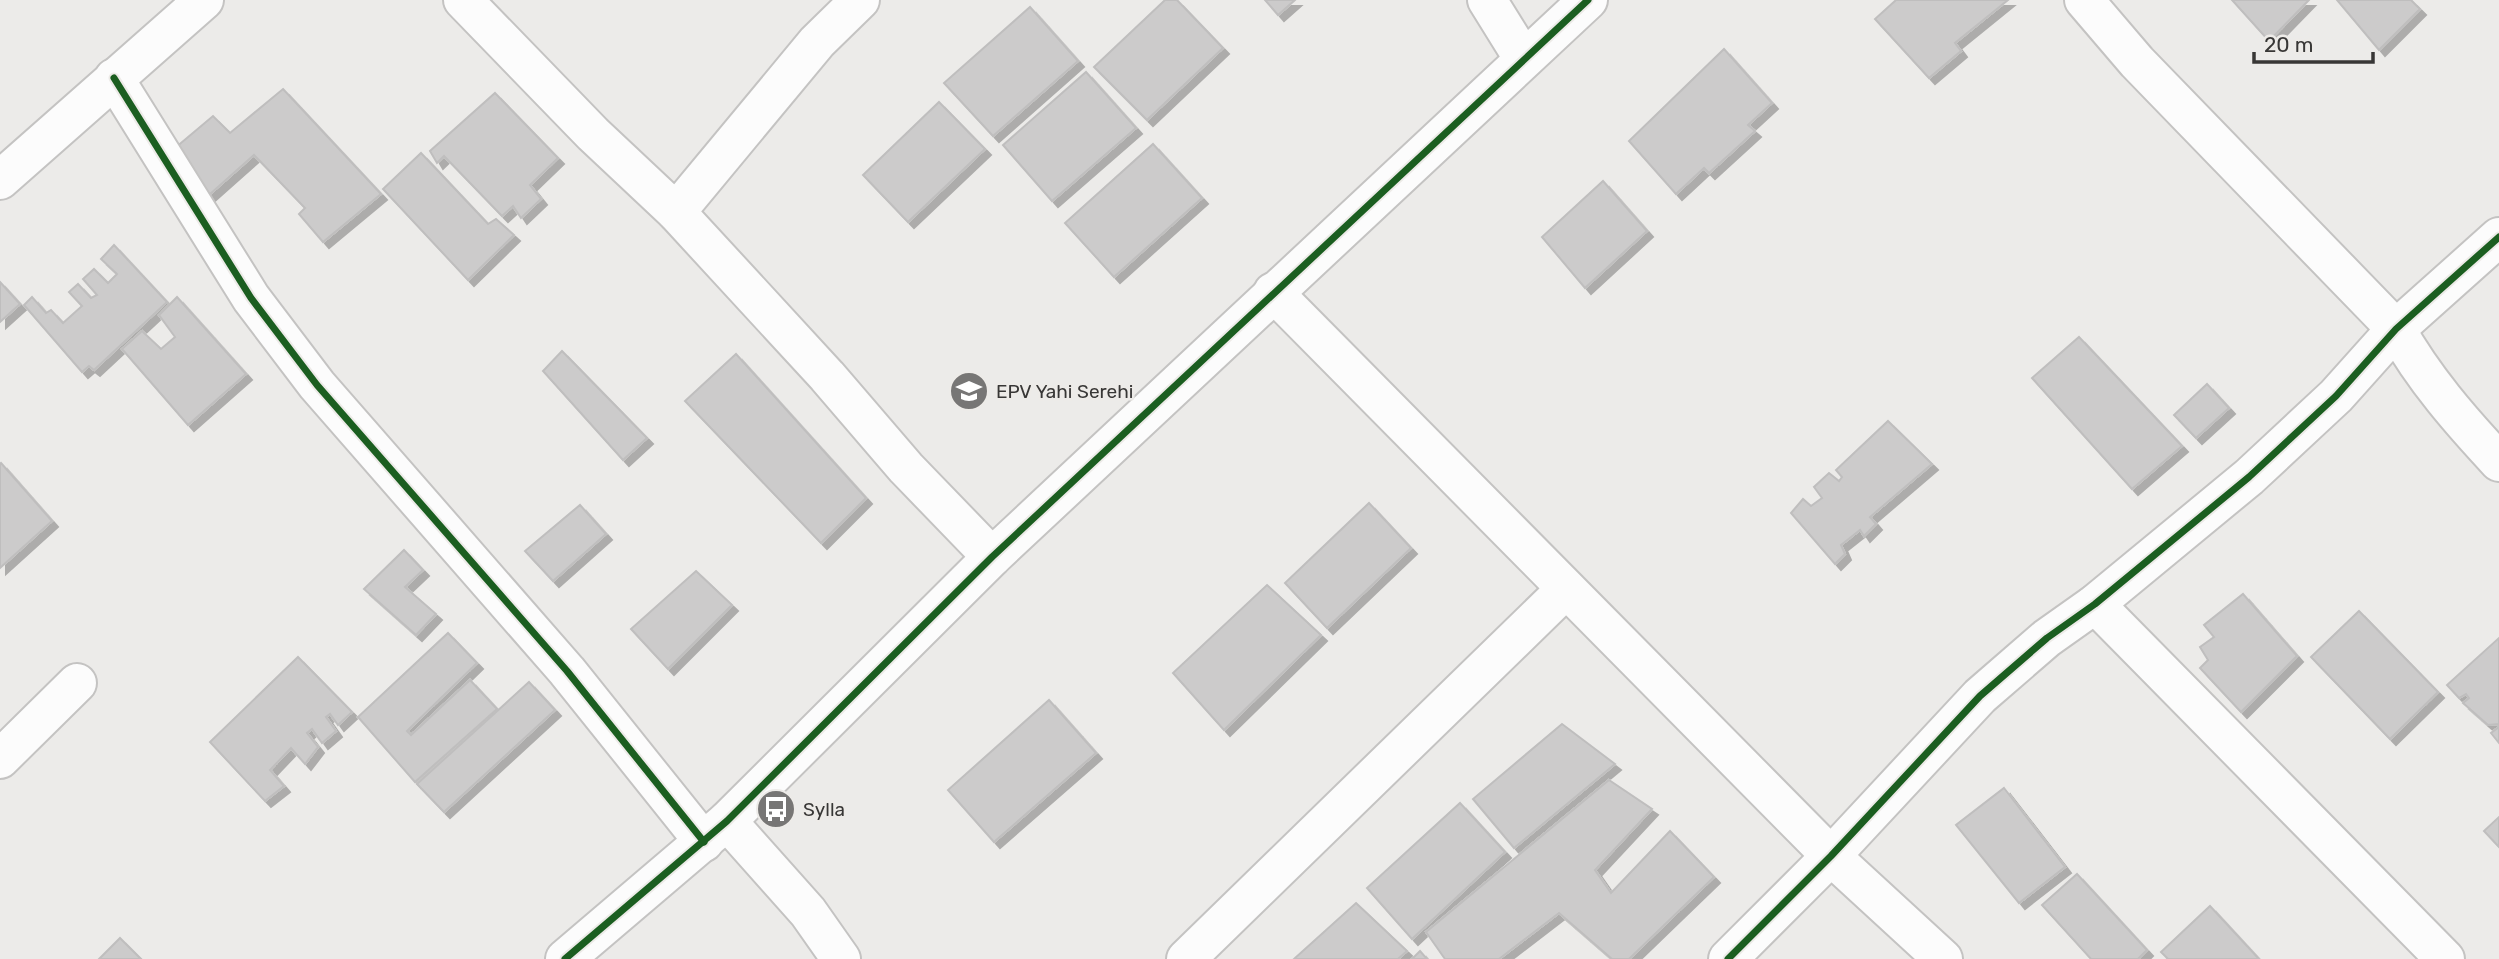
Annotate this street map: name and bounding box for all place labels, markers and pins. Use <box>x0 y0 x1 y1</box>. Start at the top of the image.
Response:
school or university icon: EPV Yahi Serehi <box>948 370 990 412</box>
place label: EPV Yahi Serehi <box>996 380 1133 403</box>
bus stop icon: Sylla <box>755 788 797 830</box>
place label: Sylla <box>803 798 845 821</box>

